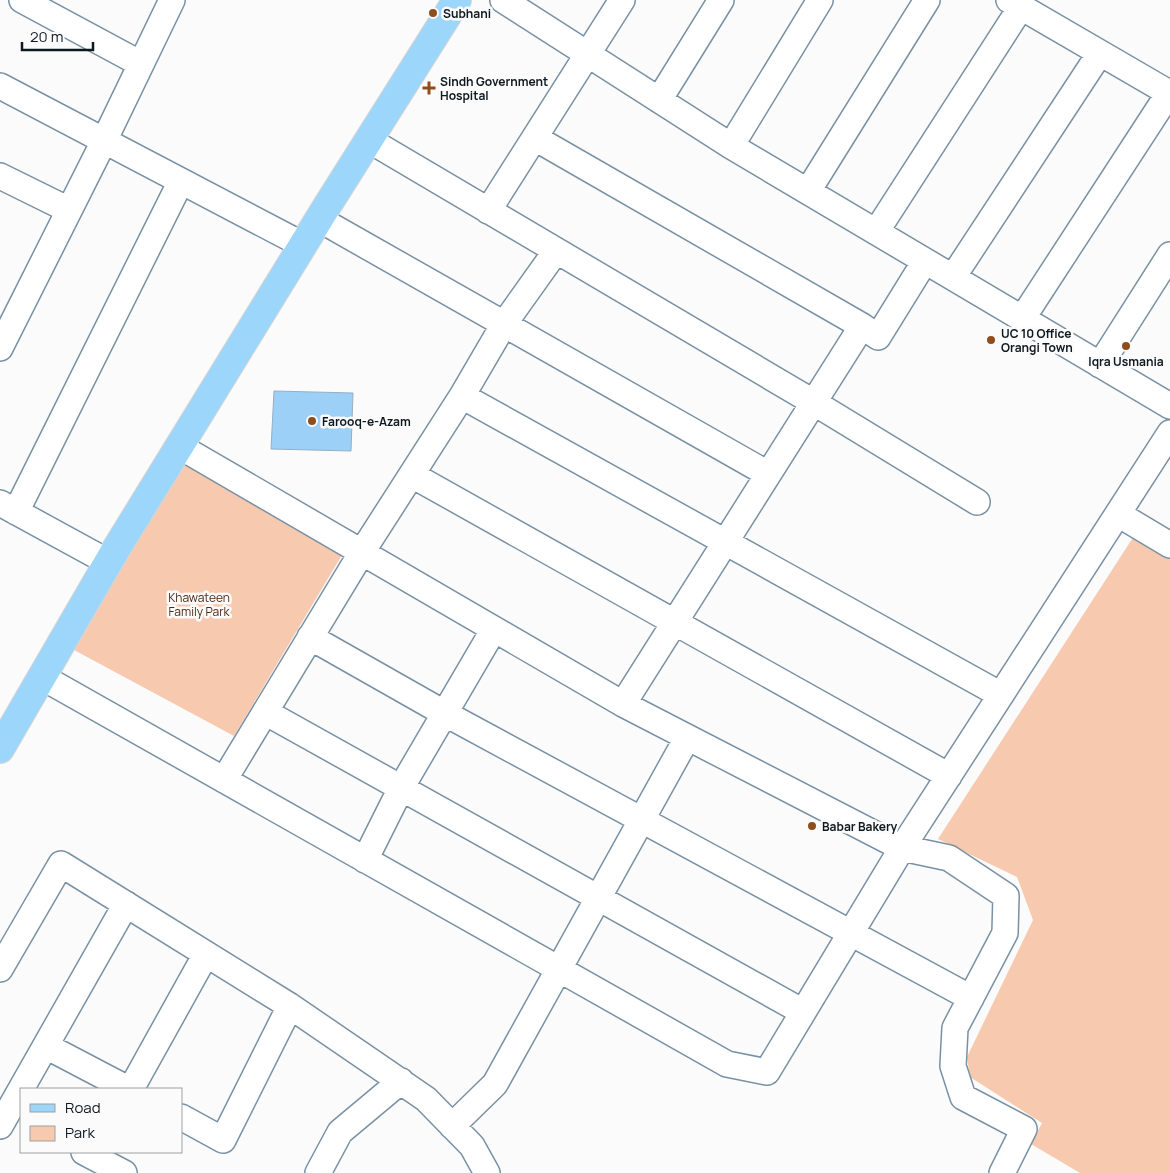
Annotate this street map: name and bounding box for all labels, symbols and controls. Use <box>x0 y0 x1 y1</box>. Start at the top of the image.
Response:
place label: Subhani <box>443 5 491 22</box>
marker: Subhani <box>427 7 439 19</box>
scale bar <box>22 20 94 52</box>
text: 20 m <box>30 26 63 47</box>
place label: Sindh Government Hospital <box>440 73 548 104</box>
marker: Sindh Government Hospital <box>422 81 436 95</box>
place label: UC 10 Office Orangi Town <box>1001 325 1073 356</box>
marker: UC 10 Office Orangi Town <box>985 334 997 346</box>
marker: Iqra Usmania <box>1120 340 1132 352</box>
place label: Iqra Usmania <box>1088 353 1164 370</box>
place label: Farooq-e-Azam <box>322 413 411 430</box>
marker: Farooq-e-Azam <box>306 415 318 427</box>
park label: Khawateen Family Park <box>168 589 230 620</box>
place label: Babar Bakery <box>822 818 898 835</box>
marker: Babar Bakery <box>806 820 818 832</box>
legend <box>20 1088 182 1153</box>
text: Road <box>65 1097 101 1118</box>
text: Park <box>65 1122 95 1143</box>

